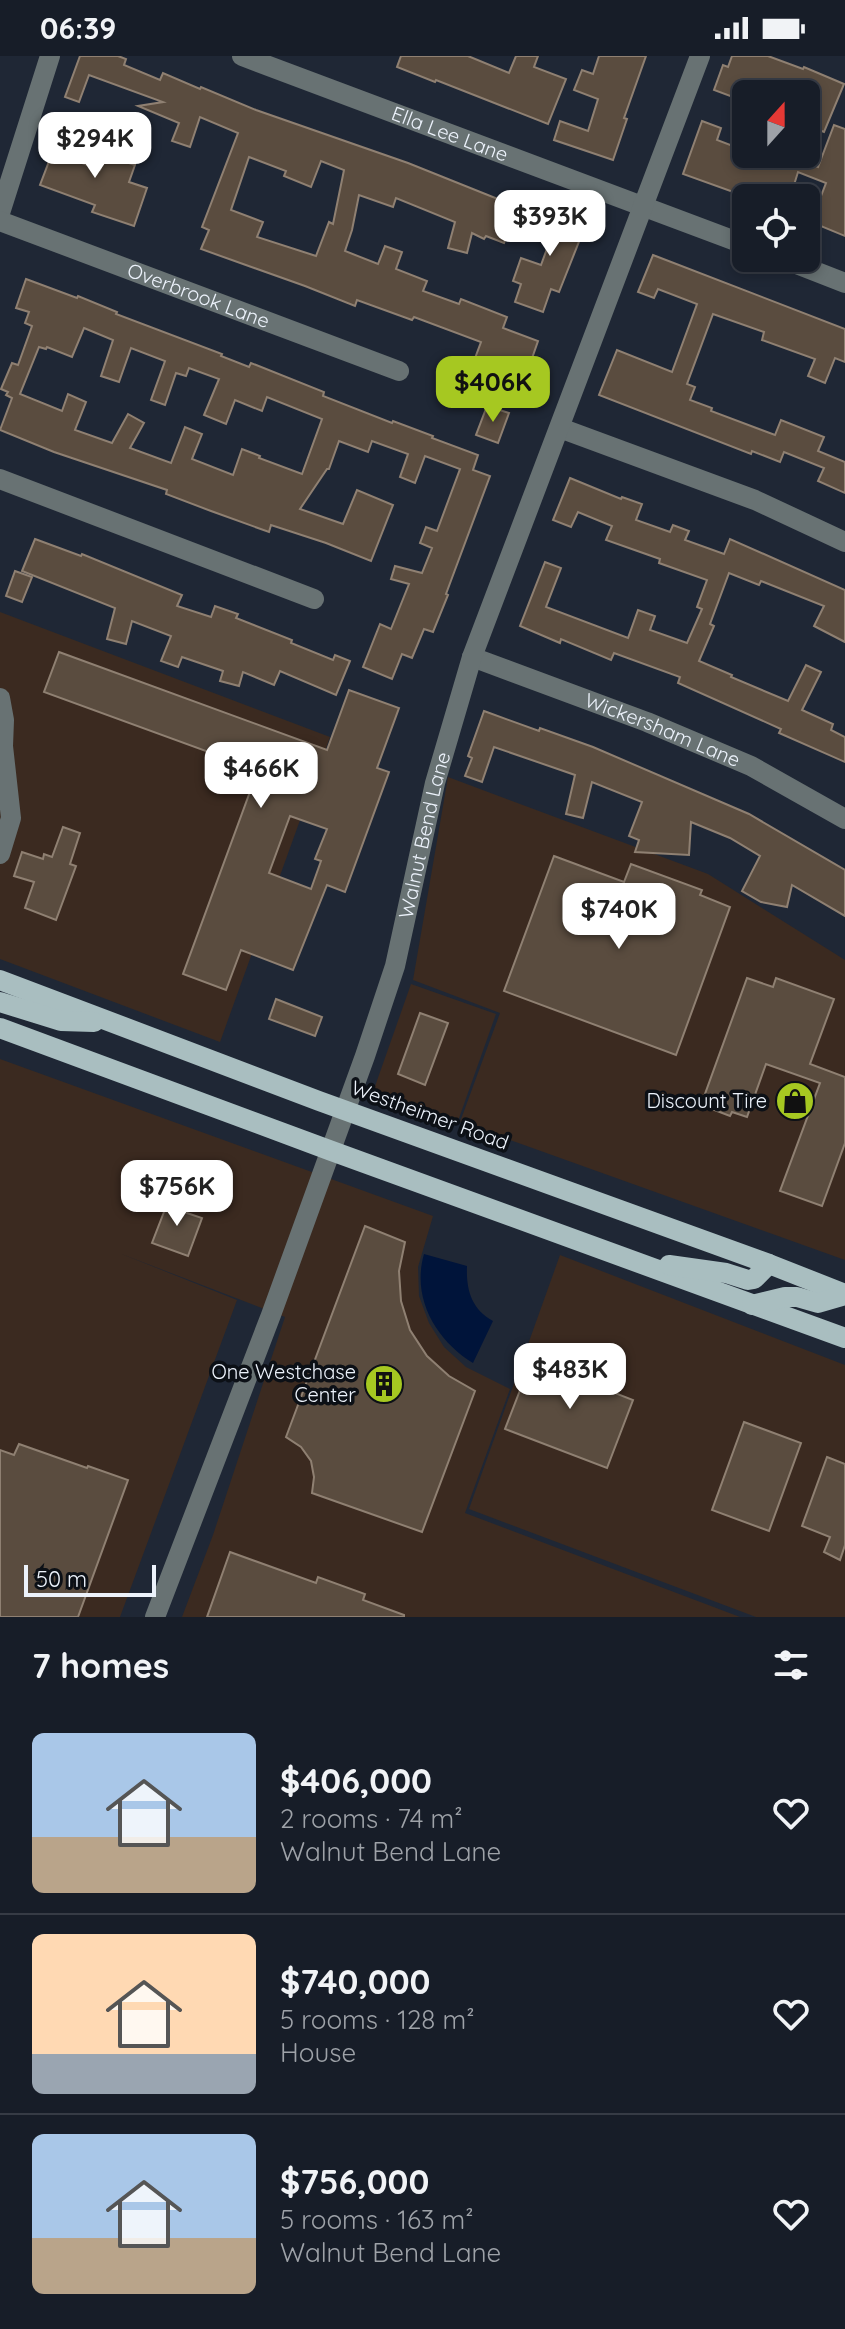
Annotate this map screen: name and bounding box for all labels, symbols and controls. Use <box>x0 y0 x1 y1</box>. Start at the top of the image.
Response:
text: 06:39 <box>40 9 116 47</box>
north arrow <box>732 80 820 168</box>
map controls <box>732 80 820 272</box>
street label: Ella Lee Lane <box>388 100 512 167</box>
pin: $294K <box>39 112 151 180</box>
text: $294K <box>56 121 134 154</box>
button: locate <box>732 184 820 272</box>
pin: $393K <box>494 190 606 258</box>
text: $393K <box>512 199 588 232</box>
street label: Overbrook Lane <box>124 257 273 333</box>
pin: $406K <box>437 356 549 424</box>
text: $406K <box>454 365 532 398</box>
street label: Wickersham Lane <box>581 687 744 772</box>
pin: $466K <box>205 742 317 810</box>
street label: Walnut Bend Lane <box>393 749 455 921</box>
text: $466K <box>223 751 299 784</box>
pin: $740K <box>563 883 675 951</box>
text: $740K <box>580 892 658 925</box>
street label: Westheimer Road <box>348 1074 512 1155</box>
shop icon: Discount Tire <box>774 1080 816 1122</box>
place label: Discount Tire <box>646 1088 767 1113</box>
pin: $756K <box>121 1160 233 1228</box>
text: $756K <box>139 1169 215 1202</box>
pin: $483K <box>514 1343 626 1411</box>
text: $483K <box>532 1352 608 1385</box>
place label: One Westchase Center <box>211 1359 356 1407</box>
building icon: One Westchase Center <box>363 1363 405 1405</box>
scale bar <box>24 1561 156 1597</box>
text: 50 m <box>36 1565 87 1593</box>
icon: filters <box>769 1643 813 1687</box>
text: 7 homes <box>32 1644 169 1687</box>
text: $406,000 <box>280 1759 432 1802</box>
icon: home <box>96 1765 192 1861</box>
icon: heart <box>769 1791 813 1835</box>
text: 2 rooms · 74 m² <box>280 1802 463 1835</box>
text: Walnut Bend Lane <box>280 1835 501 1868</box>
text: $740,000 <box>280 1960 430 2003</box>
icon: home <box>96 1966 192 2062</box>
icon: heart <box>769 1992 813 2036</box>
text: 5 rooms · 128 m² <box>280 2003 474 2036</box>
text: House <box>280 2036 356 2069</box>
text: $756,000 <box>280 2160 429 2203</box>
icon: home <box>96 2166 192 2262</box>
icon: heart <box>769 2192 813 2236</box>
text: 5 rooms · 163 m² <box>280 2203 474 2236</box>
text: Walnut Bend Lane <box>280 2236 501 2269</box>

